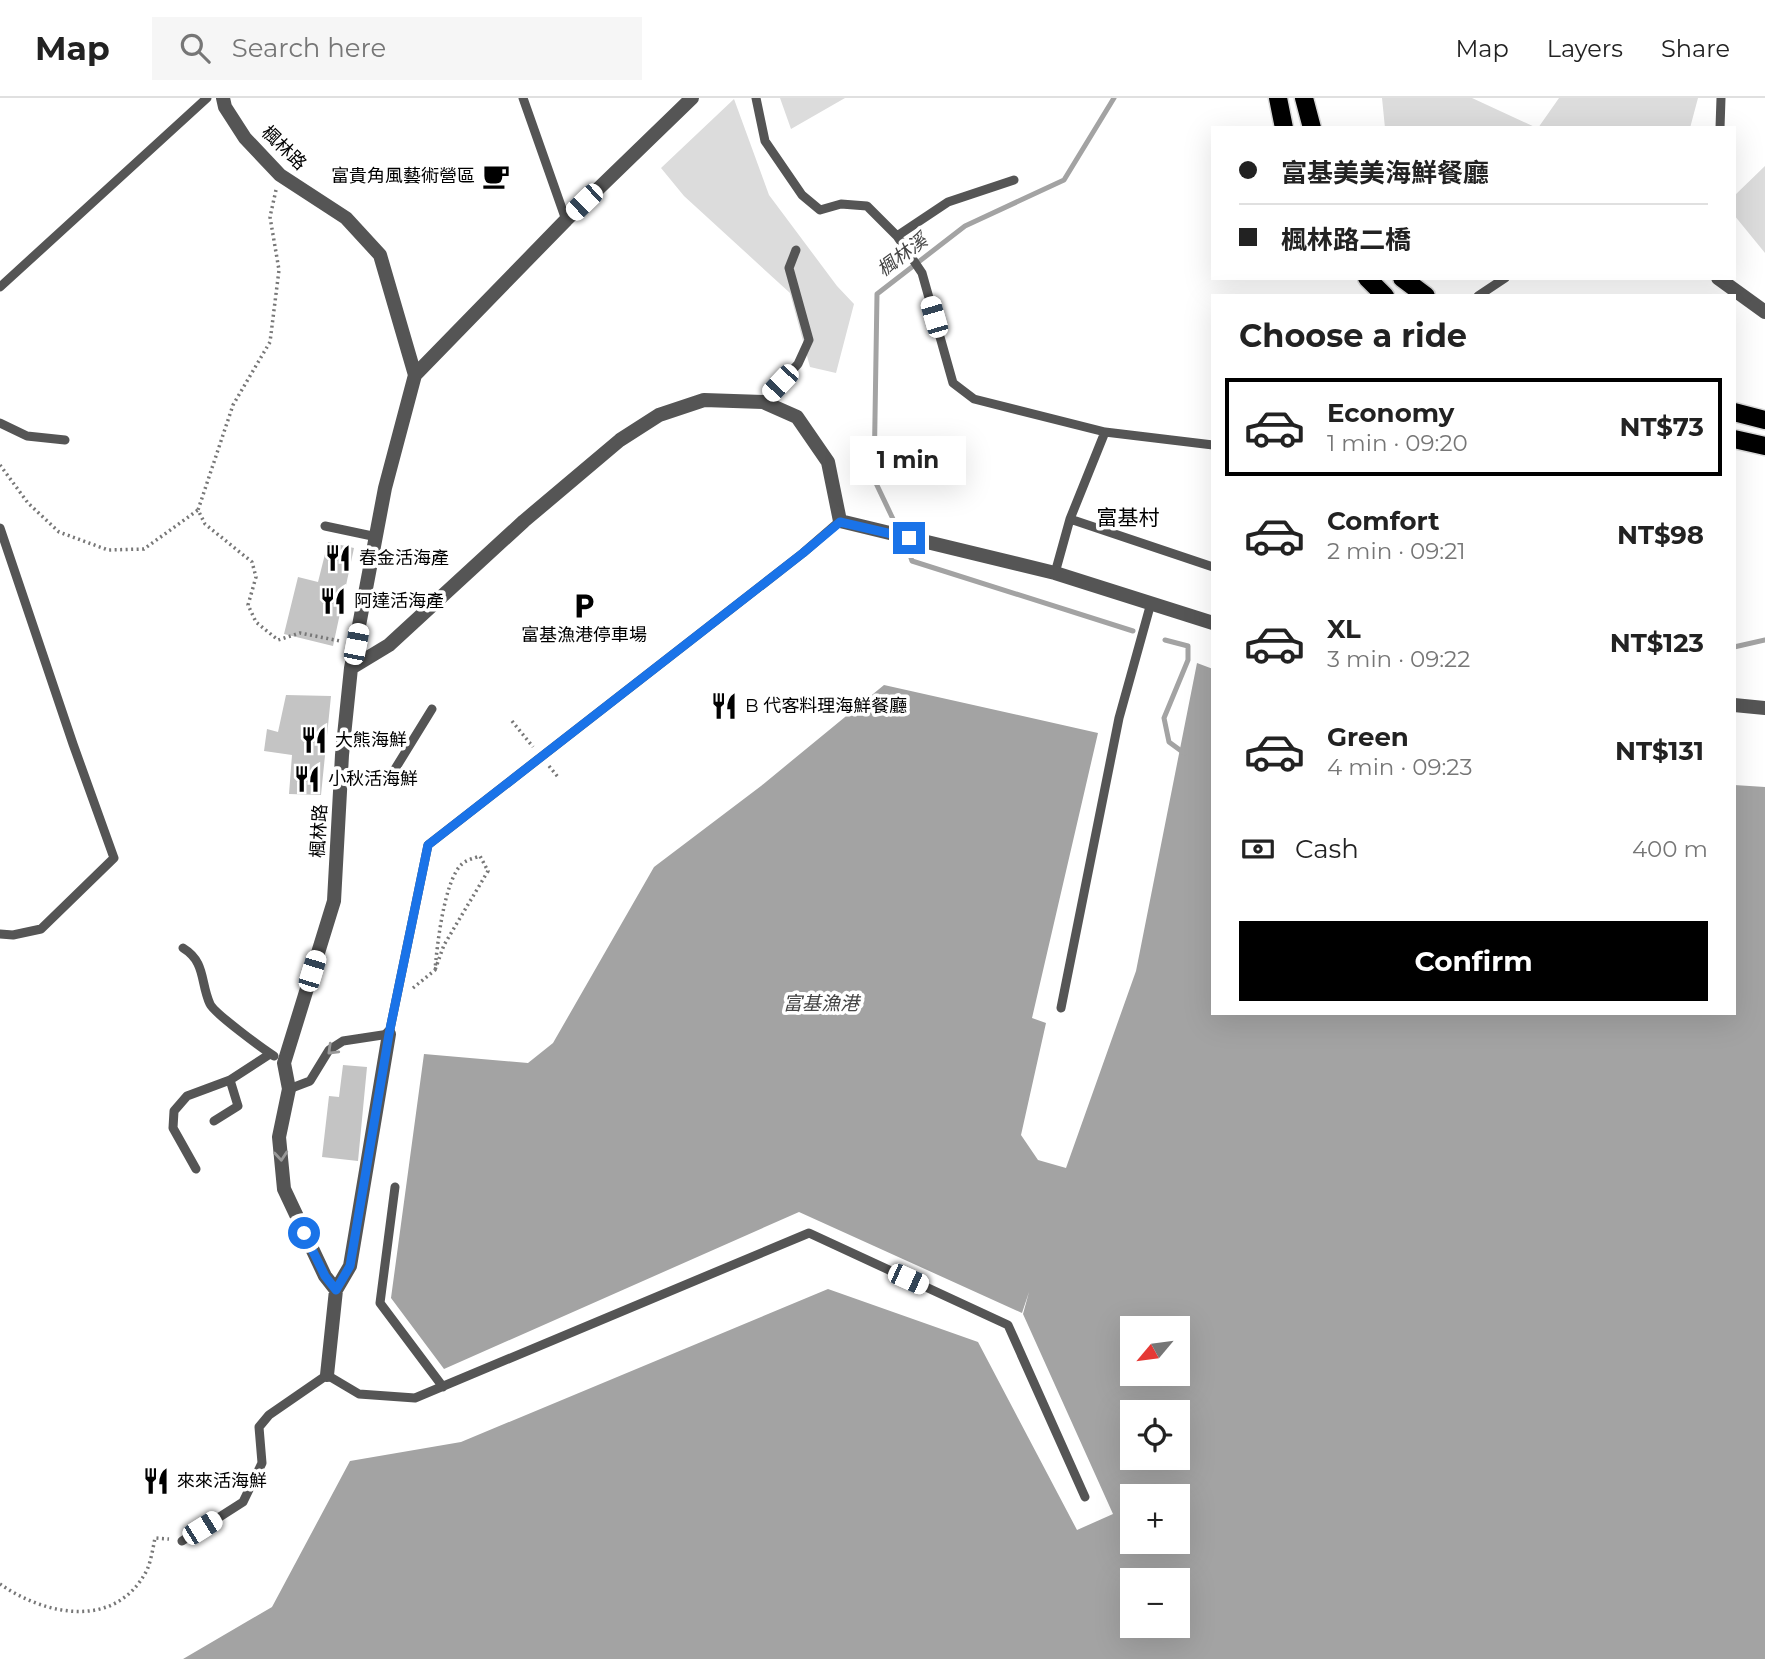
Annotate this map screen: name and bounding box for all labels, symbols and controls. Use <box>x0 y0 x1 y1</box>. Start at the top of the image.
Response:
search box <box>152 17 642 80</box>
text: Map <box>35 28 110 68</box>
icon: search <box>176 29 214 67</box>
text: Search here <box>232 32 386 64</box>
text: Map <box>1455 34 1509 63</box>
text: Layers <box>1547 34 1623 63</box>
text: Share <box>1661 34 1730 63</box>
street label: 楓林路 <box>257 121 311 175</box>
text: 富基美美海鮮餐廳 <box>1281 157 1489 189</box>
cafe icon: 富貴角風藝術營區 <box>481 161 511 191</box>
place label: 富貴角風藝術營區 <box>331 165 475 187</box>
car <box>562 180 607 224</box>
text: 楓林路二橋 <box>1281 224 1411 256</box>
water label: 楓林溪 <box>872 227 934 281</box>
car <box>919 294 950 340</box>
text: Choose a ride <box>1239 316 1467 355</box>
car <box>758 360 803 406</box>
icon: car <box>1243 396 1306 459</box>
text: Economy <box>1327 397 1454 429</box>
text: NT$73 <box>1619 411 1704 443</box>
text: 1 min · 09:20 <box>1327 429 1468 457</box>
callout: 1 min <box>851 436 967 486</box>
text: 1 min <box>877 446 939 474</box>
icon: car <box>1243 504 1306 567</box>
district label: 富基村 <box>1097 505 1160 530</box>
text: Comfort <box>1327 505 1439 537</box>
text: NT$98 <box>1617 519 1704 551</box>
route end <box>893 522 925 554</box>
text: 2 min · 09:21 <box>1327 537 1466 565</box>
restaurant icon: 春金活海產 <box>323 543 353 573</box>
place label: 春金活海產 <box>359 547 449 569</box>
restaurant icon: 阿達活海產 <box>318 586 348 616</box>
place label: 阿達活海產 <box>354 590 444 612</box>
parking icon: 富基漁港停車場 <box>569 591 599 621</box>
icon: car <box>1243 612 1306 675</box>
text: XL <box>1327 613 1361 645</box>
car <box>342 621 371 667</box>
place label: 富基漁港停車場 <box>521 624 647 646</box>
text: NT$123 <box>1610 627 1704 659</box>
text: 3 min · 09:22 <box>1327 645 1470 673</box>
restaurant icon: B 代客料理海鮮餐廳 <box>709 691 739 721</box>
place label: B 代客料理海鮮餐廳 <box>745 695 907 717</box>
icon: car <box>1243 720 1306 783</box>
text: Green <box>1327 721 1409 753</box>
restaurant icon: 大熊海鮮 <box>299 725 329 755</box>
place label: 大熊海鮮 <box>335 729 407 751</box>
text: NT$131 <box>1615 735 1704 767</box>
text: 4 min · 09:23 <box>1327 753 1472 781</box>
restaurant icon: 小秋活海鮮 <box>292 764 322 794</box>
place label: 小秋活海鮮 <box>328 768 418 790</box>
street label: 楓林路 <box>307 803 331 859</box>
icon: cash <box>1239 830 1277 868</box>
text: Cash <box>1295 833 1359 865</box>
text: 400 m <box>1632 835 1708 863</box>
button: Confirm <box>1239 921 1708 1001</box>
car <box>296 948 329 994</box>
water label: 富基漁港 <box>783 992 862 1015</box>
one-way arrow <box>328 1042 341 1055</box>
one-way arrow <box>273 1151 288 1162</box>
route start <box>288 1217 320 1249</box>
car <box>885 1261 932 1297</box>
north arrow <box>1120 1316 1190 1386</box>
map controls <box>1120 1316 1190 1638</box>
button: locate <box>1120 1400 1190 1470</box>
restaurant icon: 來來活海鮮 <box>141 1466 171 1496</box>
place label: 來來活海鮮 <box>177 1470 267 1492</box>
button: + <box>1120 1484 1190 1554</box>
car <box>179 1508 226 1548</box>
button: − <box>1120 1568 1190 1638</box>

